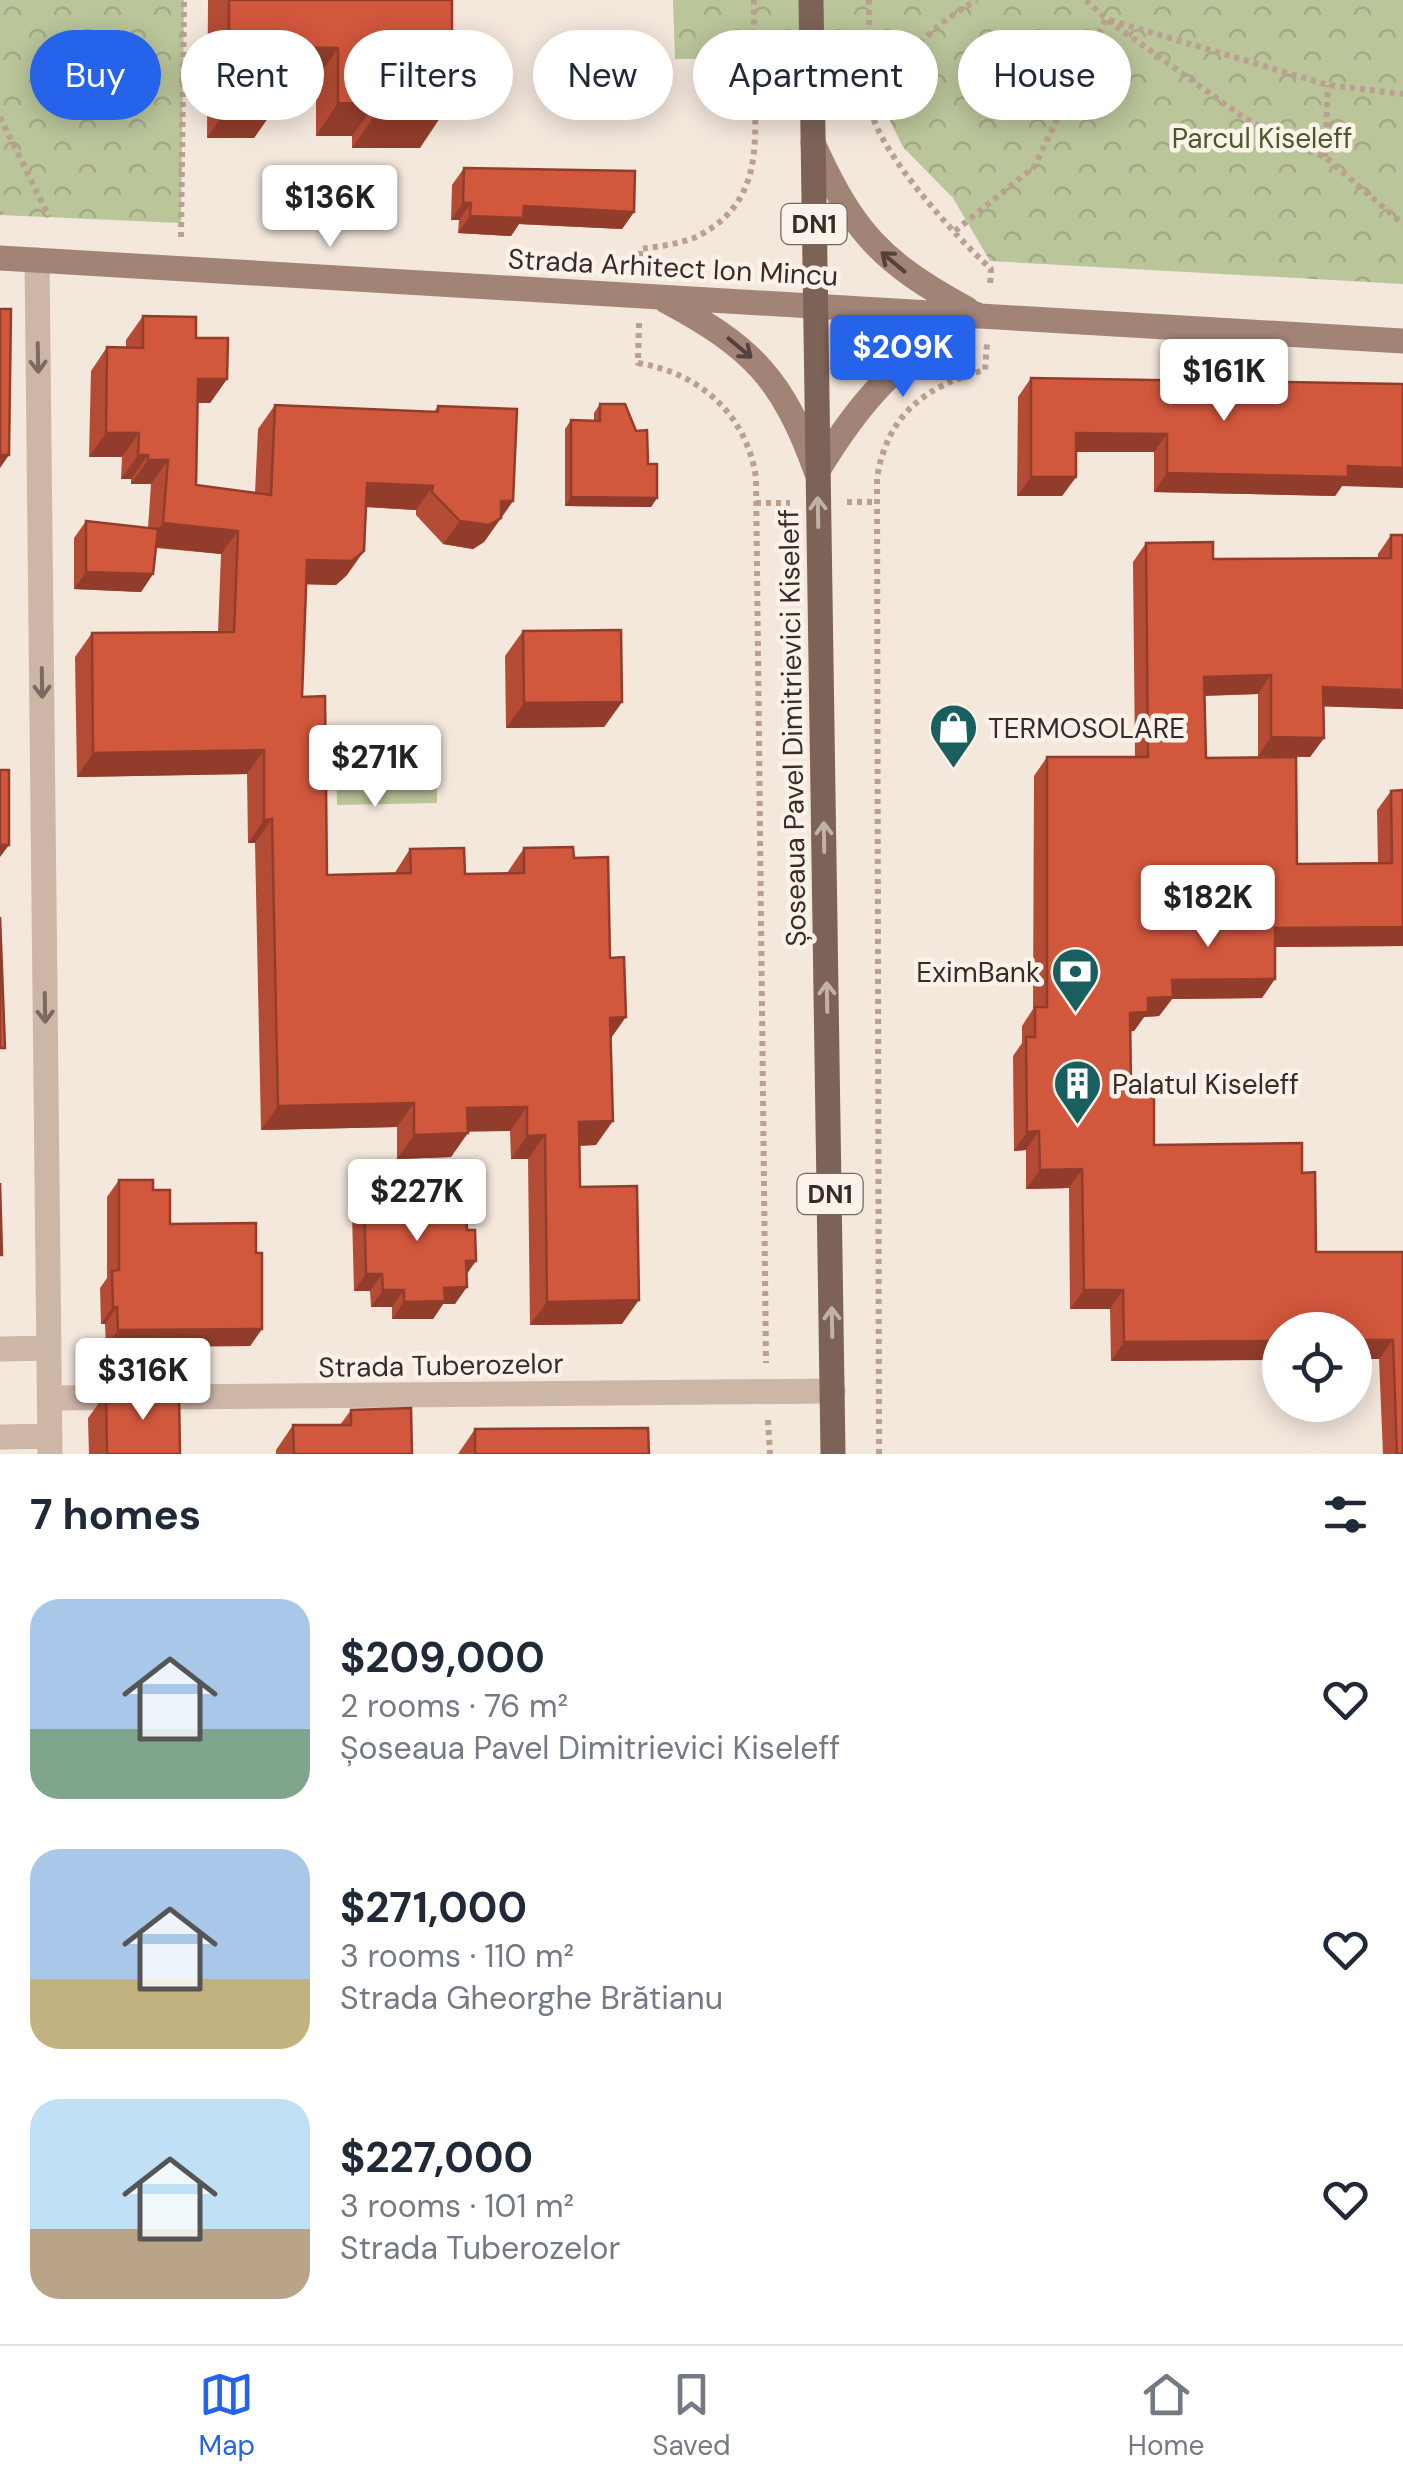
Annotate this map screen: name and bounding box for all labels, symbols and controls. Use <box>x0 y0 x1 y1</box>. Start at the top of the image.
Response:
chip: Buy <box>30 30 161 120</box>
chip: Rent <box>181 30 324 120</box>
chip: Filters <box>344 30 513 120</box>
chip: New <box>533 30 673 120</box>
chip: Apartment <box>693 30 938 120</box>
chip: House <box>958 30 1131 120</box>
park label: Parcul Kiseleff <box>1172 120 1352 157</box>
pin: $136K <box>260 165 400 250</box>
text: $136K <box>284 176 376 218</box>
road number: DN1 <box>782 204 846 244</box>
street label: Strada Arhitect Ion Mincu <box>507 240 839 295</box>
one-way arrow <box>881 251 907 273</box>
pin: $209K <box>833 315 973 400</box>
text: $209K <box>852 326 954 368</box>
one-way arrow <box>726 337 752 359</box>
pin: $161K <box>1154 339 1294 424</box>
one-way arrow <box>28 340 48 373</box>
text: $161K <box>1182 350 1266 392</box>
one-way arrow <box>808 497 827 529</box>
street label: Șoseaua Pavel Dimitrievici Kiseleff <box>770 509 815 947</box>
one-way arrow <box>32 666 51 698</box>
shop icon: TERMOSOLARE <box>927 702 979 770</box>
place label: TERMOSOLARE <box>988 710 1185 747</box>
pin: $271K <box>305 725 445 810</box>
text: $271K <box>331 736 419 778</box>
one-way arrow <box>814 821 833 853</box>
pin: $182K <box>1138 865 1278 950</box>
text: $182K <box>1163 876 1253 918</box>
bank icon: EximBank <box>1049 946 1101 1014</box>
place label: EximBank <box>916 954 1040 991</box>
one-way arrow <box>818 981 836 1014</box>
one-way arrow <box>36 990 54 1023</box>
building icon: Palatul Kiseleff <box>1051 1058 1103 1126</box>
place label: Palatul Kiseleff <box>1112 1066 1299 1103</box>
pin: $227K <box>347 1159 487 1244</box>
text: $227K <box>370 1170 464 1212</box>
road number: DN1 <box>798 1174 862 1214</box>
one-way arrow <box>822 1306 842 1338</box>
map controls <box>1262 1312 1372 1422</box>
button: locate <box>1262 1312 1372 1422</box>
pin: $316K <box>73 1338 213 1423</box>
street label: Strada Tuberozelor <box>318 1345 564 1386</box>
text: $316K <box>97 1349 189 1391</box>
text: 7 homes <box>30 1487 201 1542</box>
icon: filters <box>1318 1487 1373 1542</box>
text: $209,000 <box>340 1630 545 1685</box>
icon: home <box>110 1639 230 1759</box>
icon: heart <box>1318 1672 1373 1727</box>
text: 2 rooms · 76 m² <box>340 1685 568 1727</box>
text: Șoseaua Pavel Dimitrievici Kiseleff <box>340 1727 840 1769</box>
text: $271,000 <box>340 1880 527 1935</box>
icon: home <box>110 1889 230 2009</box>
icon: heart <box>1318 1922 1373 1977</box>
text: 3 rooms · 110 m² <box>340 1935 574 1977</box>
text: Strada Gheorghe Brătianu <box>340 1977 723 2019</box>
text: $227,000 <box>340 2130 533 2185</box>
icon: home <box>110 2139 230 2259</box>
icon: heart <box>1318 2172 1373 2227</box>
text: 3 rooms · 101 m² <box>340 2185 574 2227</box>
text: Strada Tuberozelor <box>340 2227 620 2269</box>
tab: Map <box>199 2367 255 2464</box>
tab: Saved <box>652 2367 731 2464</box>
tab: Home <box>1128 2367 1204 2464</box>

